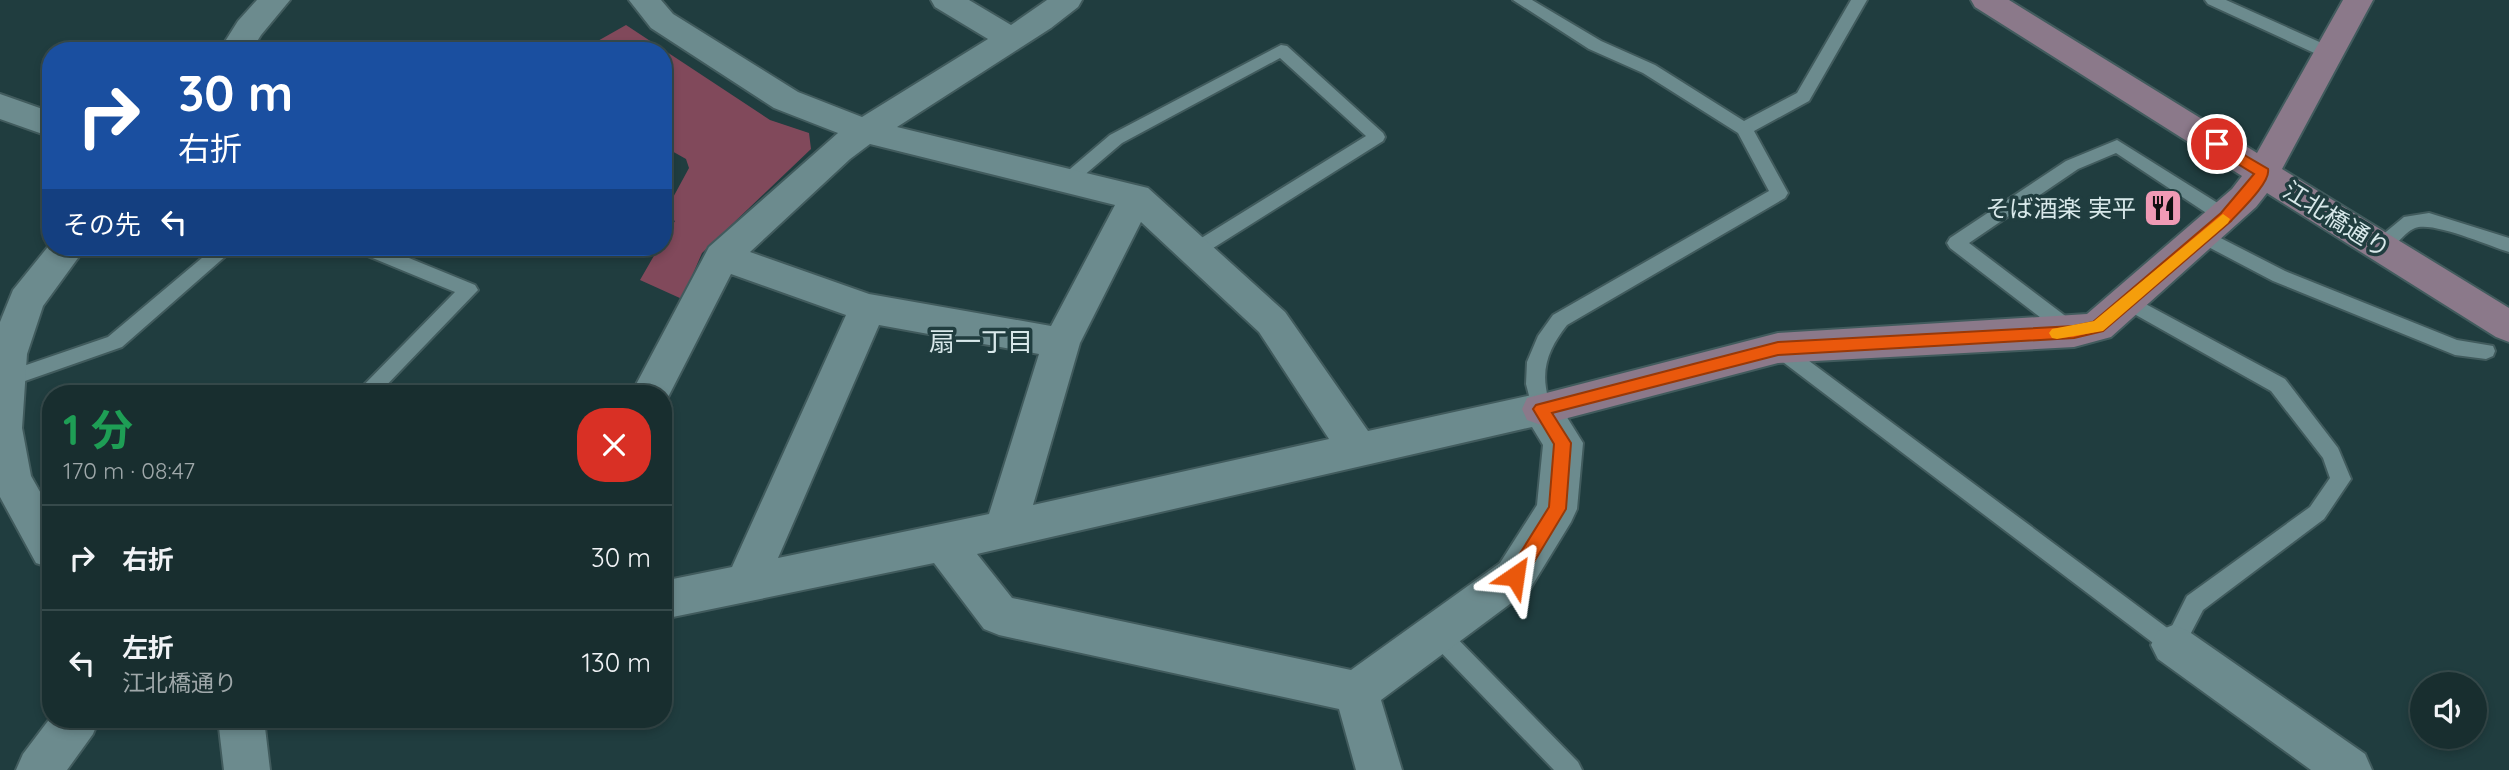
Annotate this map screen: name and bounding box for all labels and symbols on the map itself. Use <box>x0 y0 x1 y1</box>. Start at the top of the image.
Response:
pin <box>2187 114 2247 174</box>
street label: 江北橋通り <box>2278 174 2396 264</box>
restaurant icon: そば酒楽 実平 <box>2142 187 2184 229</box>
place label: そば酒楽 実平 <box>1985 193 2136 223</box>
district label: 扇一丁目 <box>929 325 1033 358</box>
position arrow <box>1478 539 1552 613</box>

